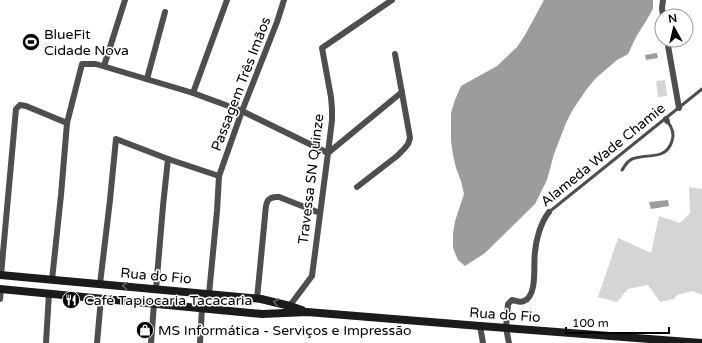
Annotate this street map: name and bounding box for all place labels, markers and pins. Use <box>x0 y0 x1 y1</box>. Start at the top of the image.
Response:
place label: BlueFit Cidade Nova <box>44 26 129 59</box>
sports icon: BlueFit Cidade Nova <box>21 32 41 52</box>
restaurant icon: Café Tapiocaria Tacacaria <box>61 290 81 310</box>
place label: Café Tapiocaria Tacacaria <box>84 292 252 309</box>
shop icon: MS Informática - Serviços e Impressão <box>135 320 155 340</box>
place label: MS Informática - Serviços e Impressão <box>158 322 412 339</box>

